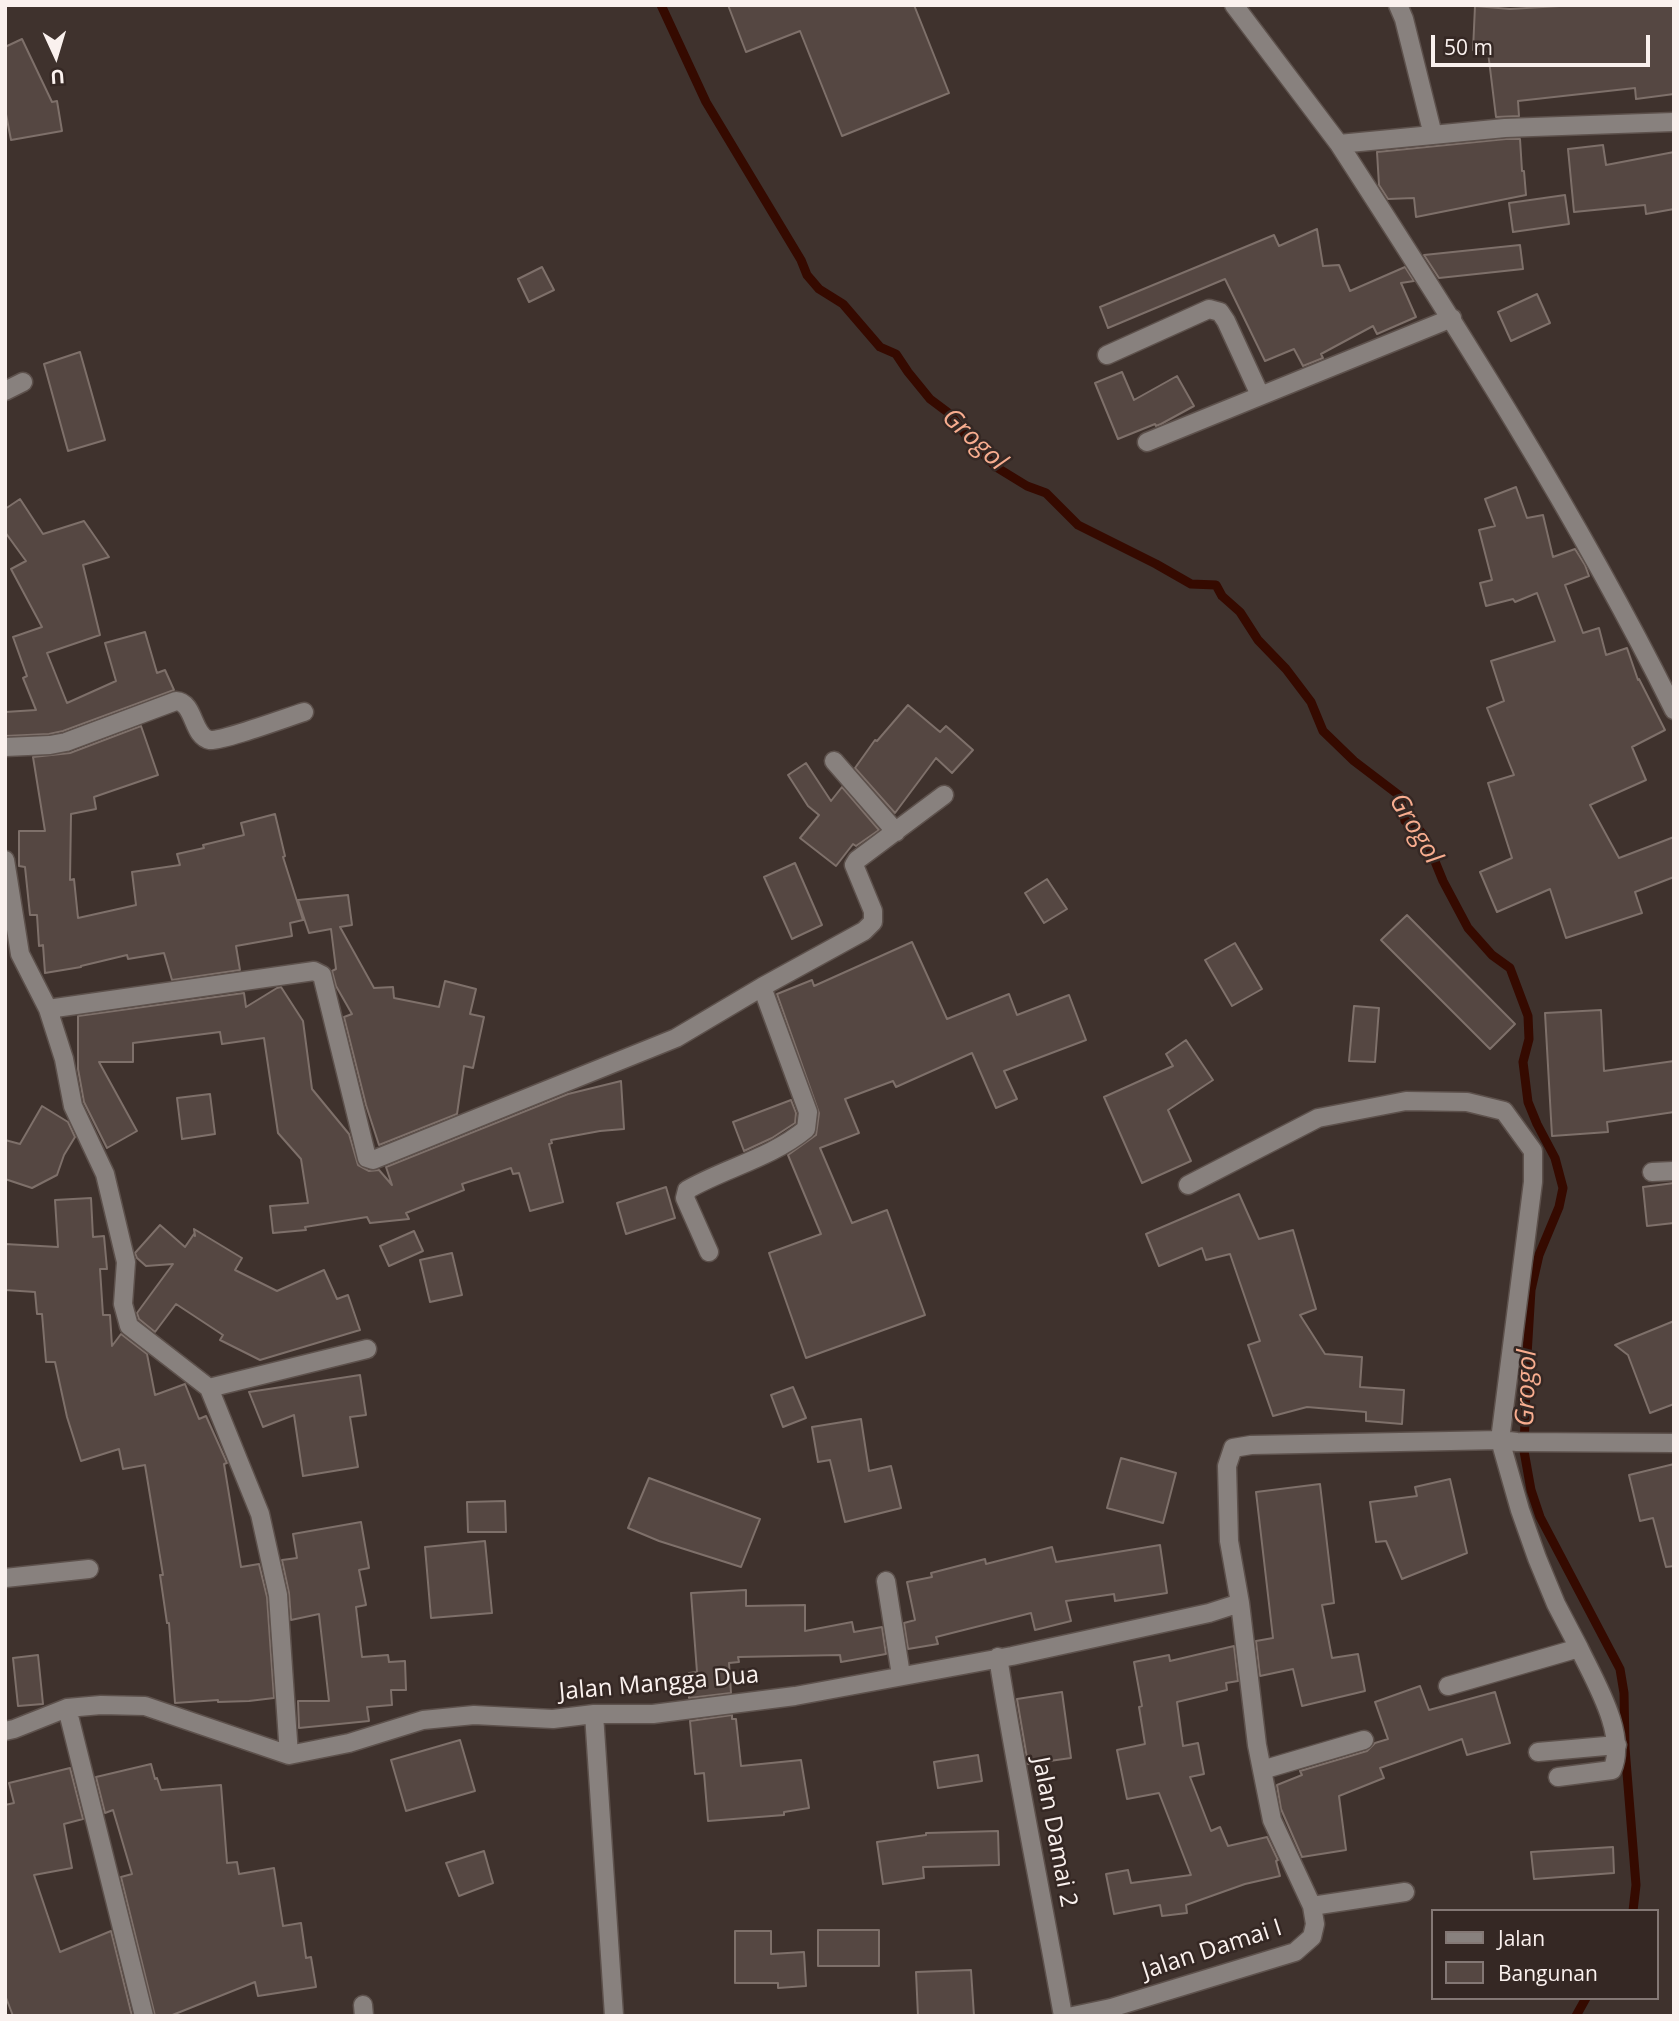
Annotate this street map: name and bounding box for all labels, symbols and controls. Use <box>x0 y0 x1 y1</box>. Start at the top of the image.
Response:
north arrow <box>21 21 91 91</box>
scale bar <box>1434 21 1653 65</box>
text: 50 m <box>1444 33 1493 61</box>
text: U <box>49 63 66 90</box>
water label: Grogol <box>935 402 1013 478</box>
water label: Grogol <box>1382 788 1448 870</box>
water label: Grogol <box>1510 1349 1544 1427</box>
street label: Jalan Mangga Dua <box>558 1661 760 1707</box>
street label: Jalan Damai 2 <box>1025 1754 1083 1910</box>
legend <box>1430 1909 1658 2000</box>
street label: Jalan Damai I <box>1138 1914 1286 1986</box>
text: Jalan <box>1498 1924 1545 1952</box>
text: Bangunan <box>1498 1959 1598 1987</box>

